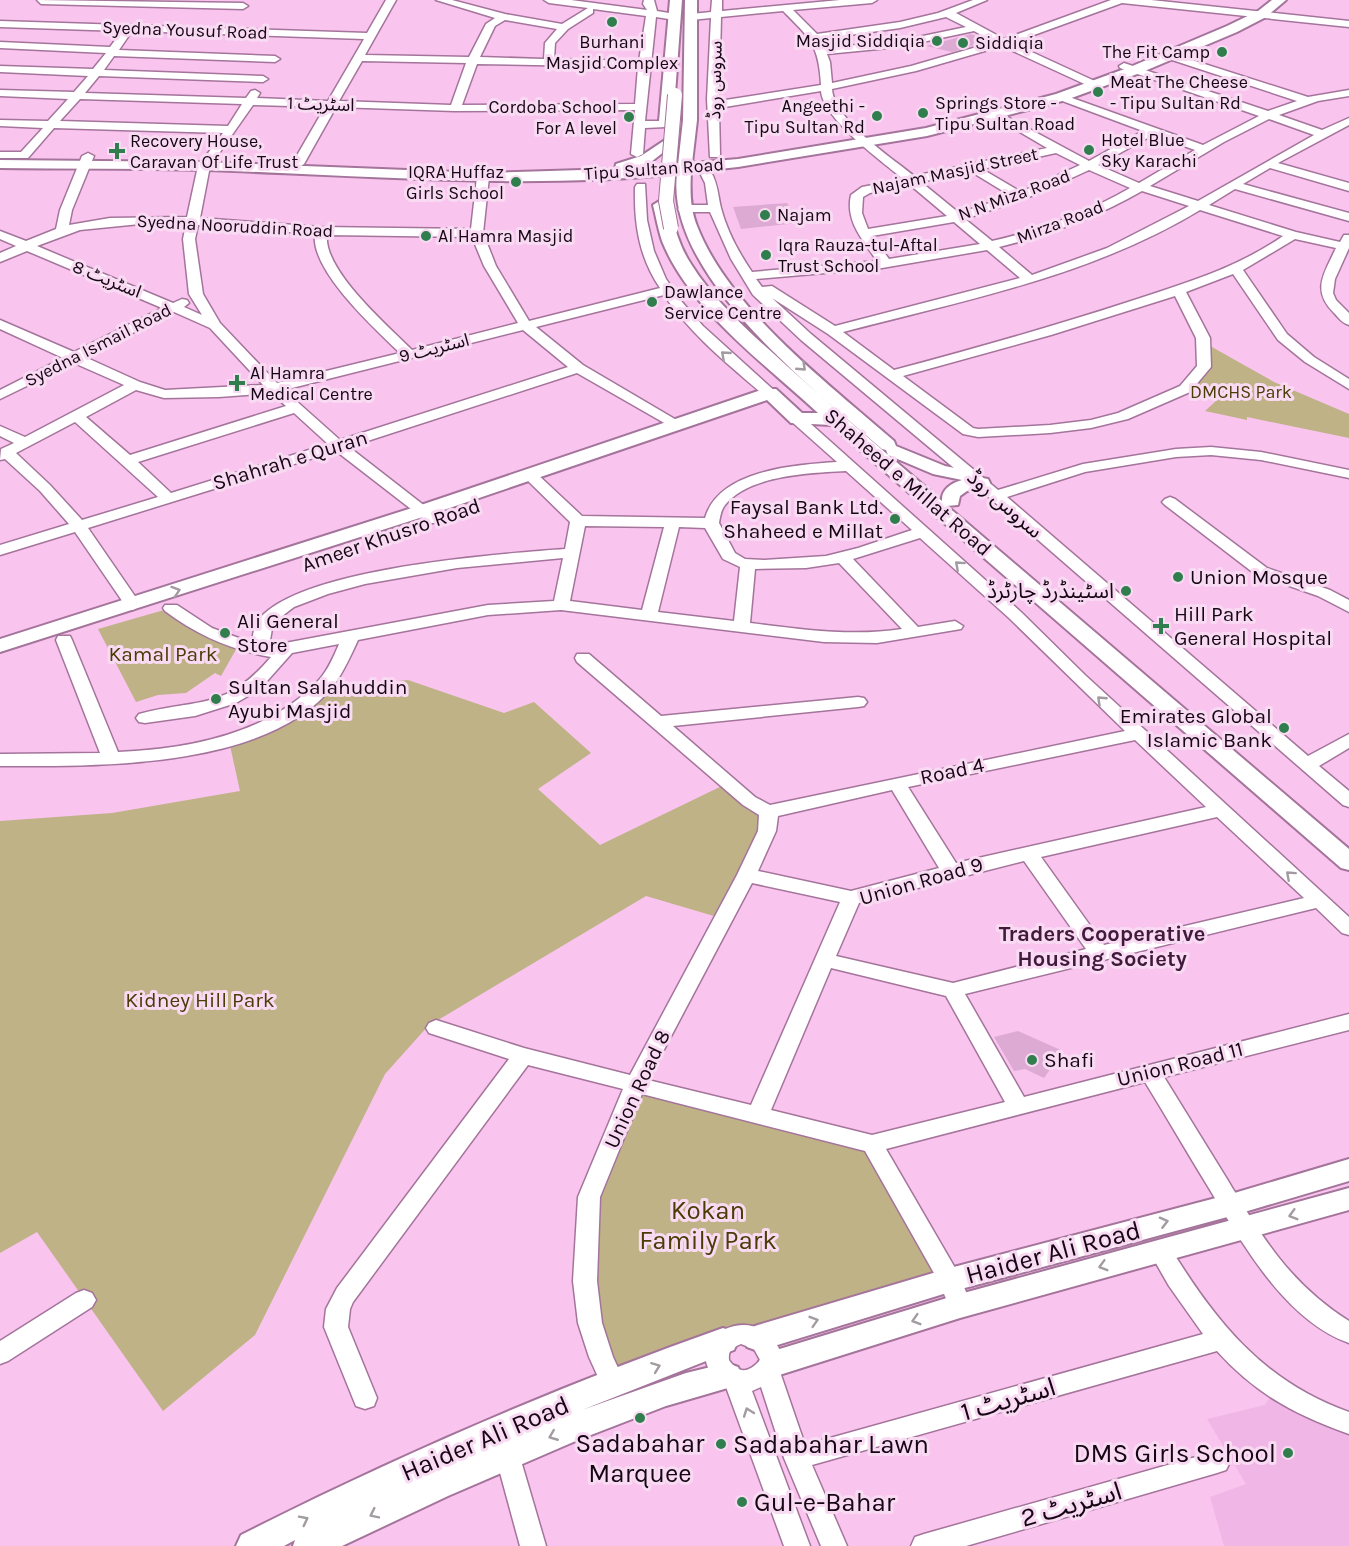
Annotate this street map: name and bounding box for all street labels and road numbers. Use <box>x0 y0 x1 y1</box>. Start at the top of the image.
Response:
street label: Syedna Yousuf Road <box>102 16 268 44</box>
street label: سروس روڈ <box>703 41 727 119</box>
street label: اسٹریٹ 1 <box>287 92 355 116</box>
street label: Najam Masjid Street <box>870 143 1040 199</box>
street label: Tipu Sultan Road <box>583 153 725 185</box>
street label: N N Miza Road <box>955 164 1073 226</box>
street label: Mirza Road <box>1013 195 1107 249</box>
street label: Syedna Nooruddin Road <box>136 210 334 242</box>
street label: اسٹریٹ 8 <box>69 255 145 303</box>
street label: Syedna Ismail Road <box>21 299 175 391</box>
street label: اسٹریٹ 9 <box>397 329 471 367</box>
street label: Shaheed e Millat Road <box>820 403 996 561</box>
street label: Shahrah e Quran <box>210 425 370 495</box>
street label: سروس روڈ <box>963 465 1047 543</box>
street label: Ameer Khusro Road <box>298 493 484 577</box>
street label: Road 4 <box>918 752 987 790</box>
street label: Union Road 9 <box>857 852 985 910</box>
street label: Union Road 8 <box>599 1026 675 1152</box>
street label: Union Road 11 <box>1115 1037 1245 1091</box>
street label: Haider Ali Road <box>962 1214 1144 1291</box>
street label: اسٹریٹ 1 <box>957 1371 1059 1428</box>
street label: Haider Ali Road <box>396 1389 574 1488</box>
street label: اسٹریٹ 2 <box>1017 1475 1125 1534</box>

